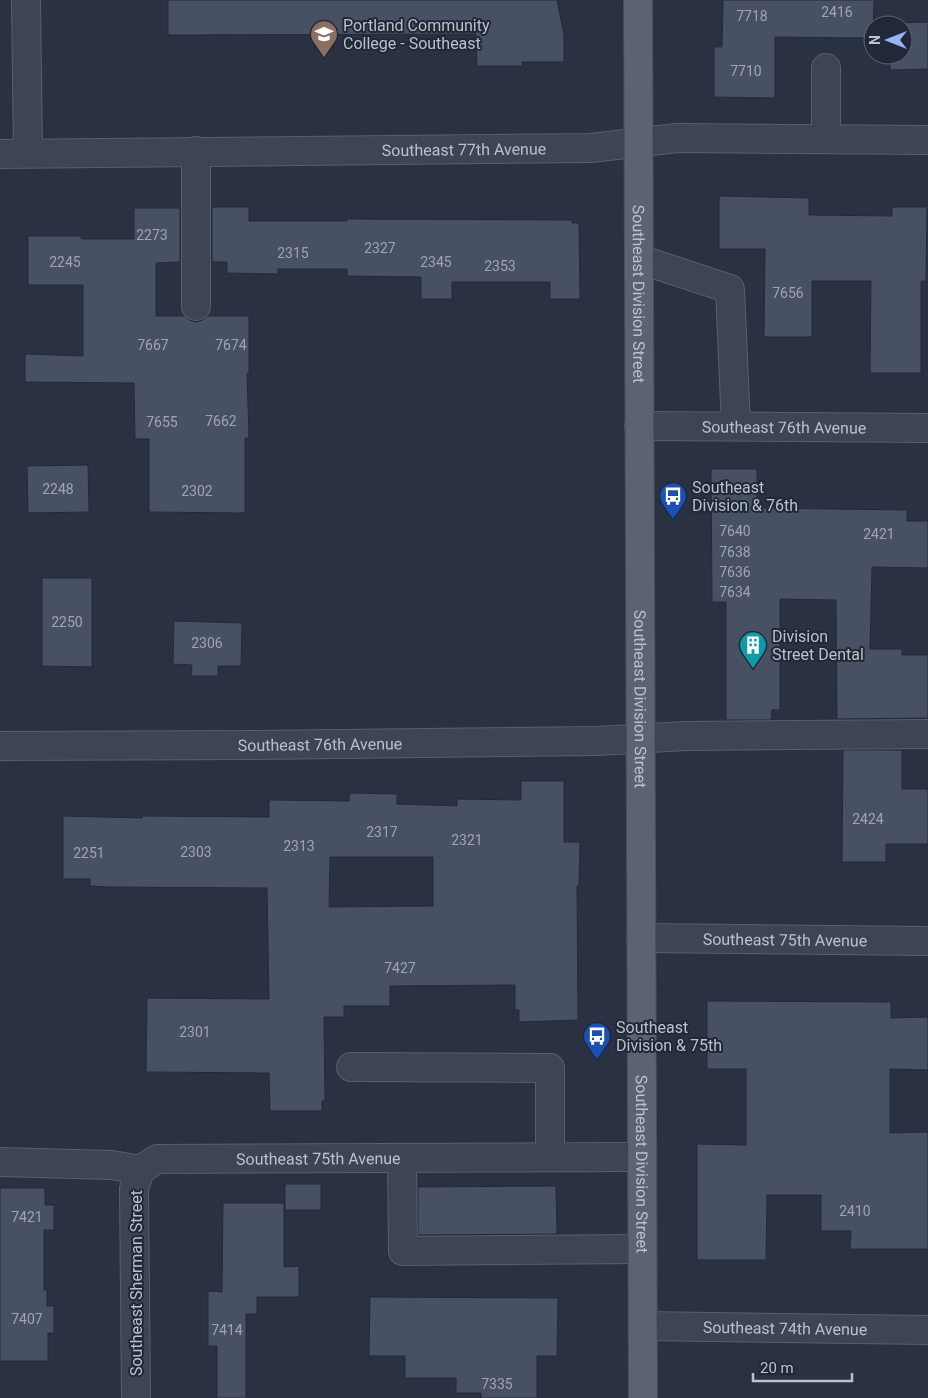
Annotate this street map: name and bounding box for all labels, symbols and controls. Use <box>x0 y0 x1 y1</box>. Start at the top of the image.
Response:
house number: 2416 <box>821 4 853 20</box>
house number: 7718 <box>736 8 768 24</box>
north arrow <box>863 15 913 65</box>
place label: Portland Community College - Southeast <box>343 16 490 53</box>
school or university icon: Portland Community College - Southeast <box>309 19 339 58</box>
text: N <box>867 35 883 45</box>
house number: 7710 <box>730 63 762 79</box>
street label: Southeast 77th Avenue <box>382 139 546 160</box>
street label: Southeast Division Street <box>629 205 648 383</box>
house number: 2273 <box>136 227 168 243</box>
house number: 2327 <box>364 240 396 256</box>
house number: 2315 <box>277 245 309 261</box>
house number: 2245 <box>49 254 81 270</box>
house number: 2345 <box>420 254 452 270</box>
house number: 2353 <box>484 258 516 274</box>
house number: 7656 <box>772 285 804 301</box>
house number: 7667 <box>137 337 169 353</box>
house number: 7674 <box>215 337 247 353</box>
house number: 7662 <box>205 413 237 429</box>
house number: 7655 <box>146 414 178 430</box>
street label: Southeast 76th Avenue <box>702 417 866 438</box>
place label: Southeast Division & 76th <box>692 478 798 515</box>
house number: 2248 <box>42 481 74 497</box>
bus stop icon: Southeast Division & 76th <box>658 481 688 520</box>
house number: 2302 <box>181 483 213 499</box>
house number: 7640 <box>719 523 751 539</box>
house number: 2421 <box>863 526 895 542</box>
house number: 7638 <box>719 544 751 560</box>
house number: 7636 <box>719 564 751 580</box>
house number: 7634 <box>719 584 751 600</box>
street label: Southeast Division Street <box>630 610 650 788</box>
house number: 2250 <box>51 614 83 630</box>
place label: Division Street Dental <box>772 627 864 664</box>
building icon: Division Street Dental <box>738 630 768 669</box>
house number: 2306 <box>191 635 223 651</box>
street label: Southeast 76th Avenue <box>238 734 402 755</box>
house number: 2424 <box>852 811 884 827</box>
house number: 2317 <box>366 824 398 840</box>
house number: 2321 <box>451 832 483 848</box>
house number: 2313 <box>283 838 315 854</box>
house number: 2303 <box>180 844 212 860</box>
house number: 2251 <box>73 845 105 861</box>
street label: Southeast 75th Avenue <box>703 930 867 950</box>
house number: 7427 <box>384 960 416 976</box>
place label: Southeast Division & 75th <box>616 1018 722 1055</box>
bus stop icon: Southeast Division & 75th <box>582 1021 612 1060</box>
house number: 2301 <box>179 1024 211 1040</box>
street label: Southeast Division Street <box>632 1075 651 1253</box>
street label: Southeast 75th Avenue <box>236 1149 401 1169</box>
street label: Southeast Sherman Street <box>127 1190 146 1376</box>
house number: 2410 <box>839 1203 871 1219</box>
house number: 7421 <box>11 1209 43 1225</box>
house number: 7407 <box>11 1311 43 1327</box>
street label: Southeast 74th Avenue <box>703 1318 867 1339</box>
house number: 7414 <box>211 1322 243 1338</box>
scale bar <box>753 1350 852 1382</box>
text: 20 m <box>760 1359 794 1377</box>
house number: 7335 <box>481 1376 513 1392</box>

